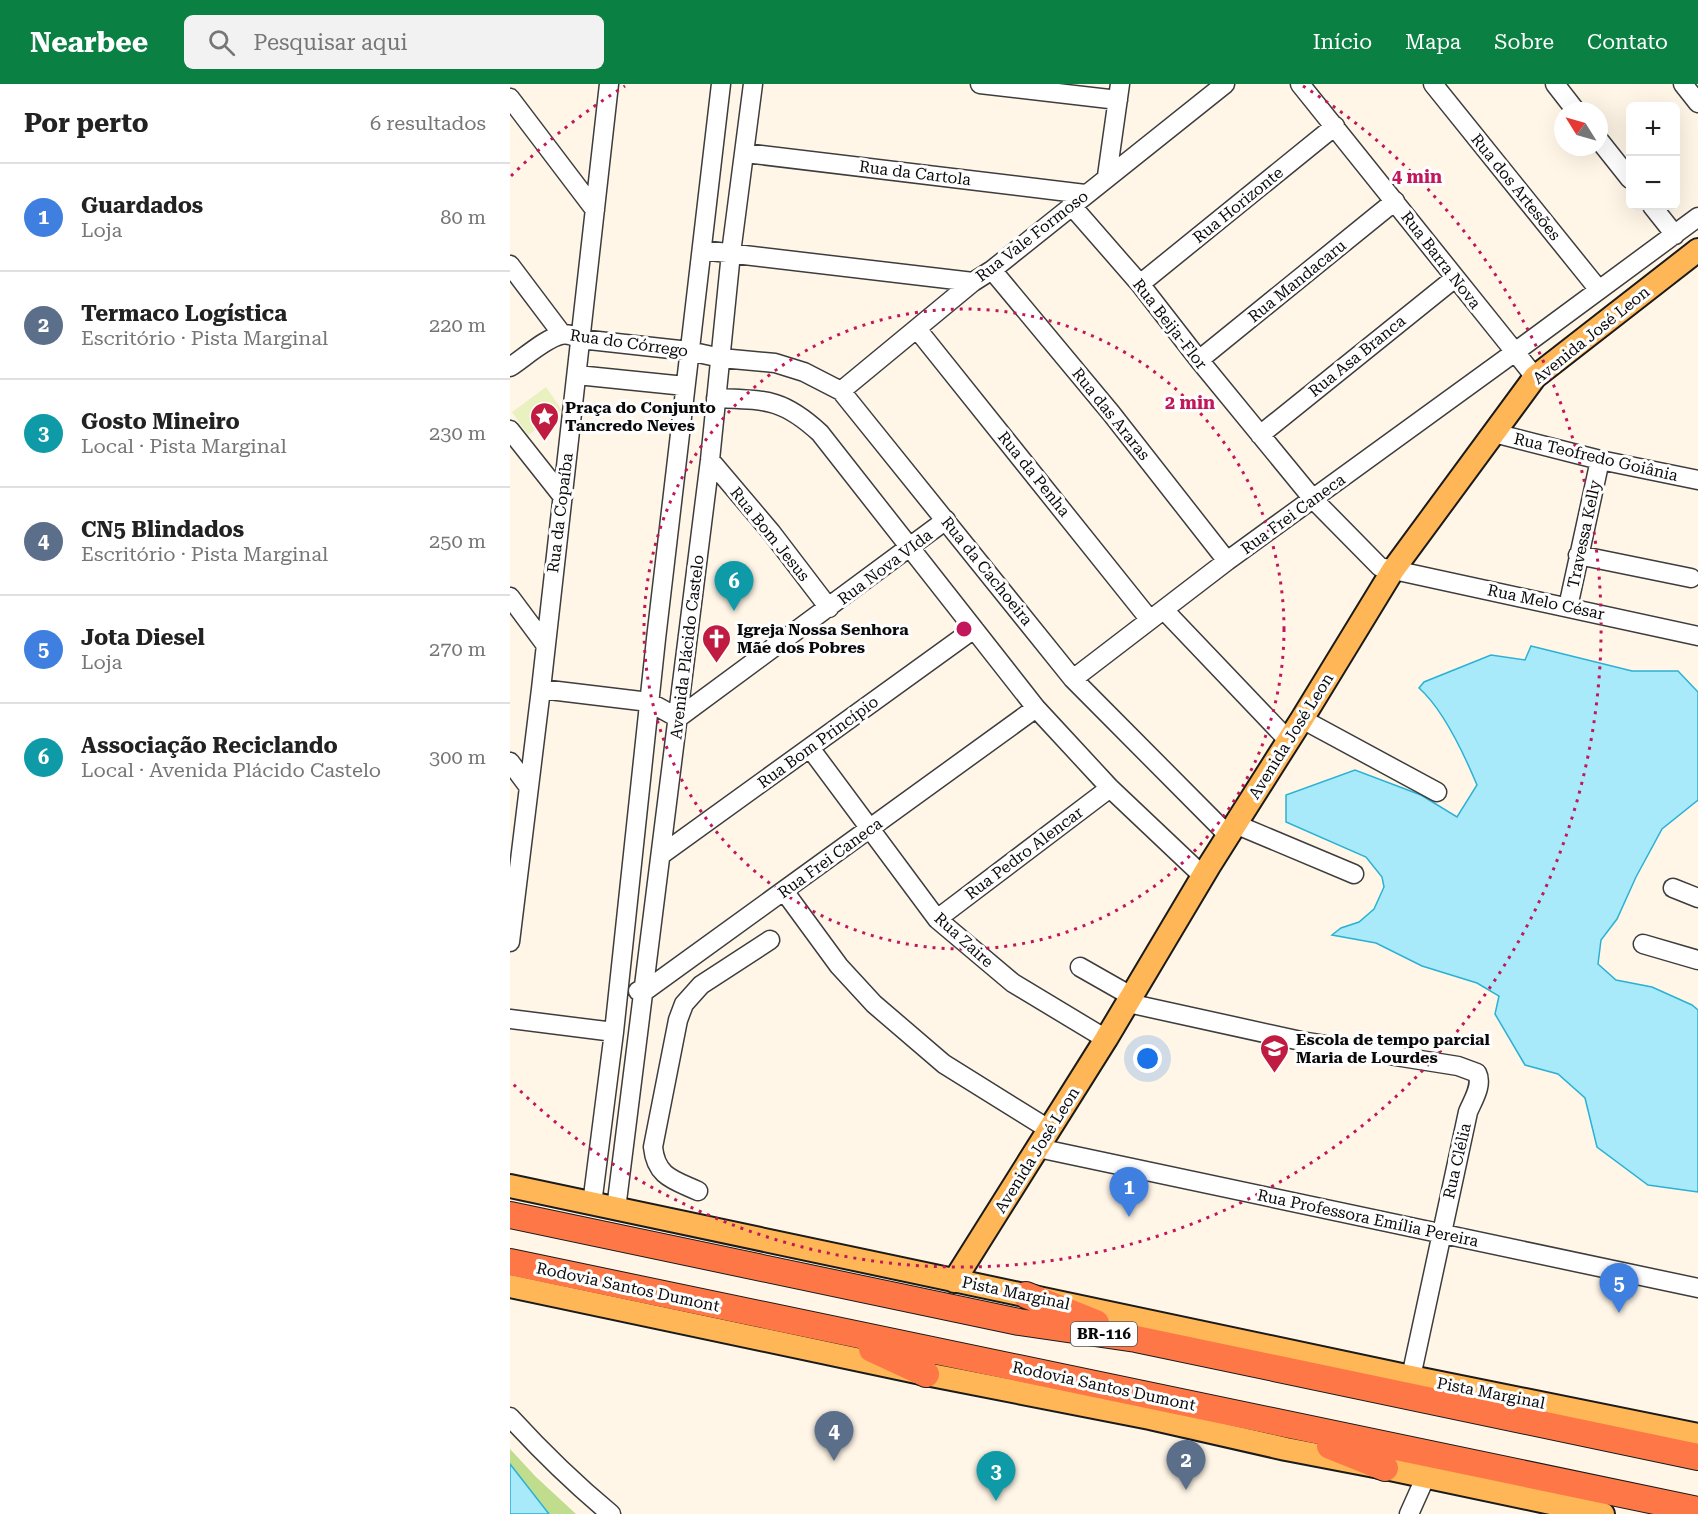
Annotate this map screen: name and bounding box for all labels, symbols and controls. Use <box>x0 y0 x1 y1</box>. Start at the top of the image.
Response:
search box <box>184 15 604 69</box>
text: Nearbee <box>30 26 148 59</box>
icon: search <box>205 26 238 59</box>
text: Pesquisar aqui <box>253 30 408 55</box>
text: Início <box>1313 30 1372 54</box>
text: Mapa <box>1405 30 1461 54</box>
text: Sobre <box>1494 30 1554 54</box>
text: Contato <box>1587 30 1668 54</box>
north arrow <box>1554 102 1608 156</box>
map controls <box>1626 102 1680 210</box>
button: + <box>1626 102 1680 156</box>
text: Por perto <box>24 108 149 138</box>
text: 6 resultados <box>370 111 486 135</box>
street label: Rua dos Artesões <box>1467 130 1565 244</box>
button: − <box>1626 156 1680 210</box>
street label: Rua da Cartola <box>858 157 972 189</box>
street label: Rua Horizonte <box>1189 163 1287 247</box>
text: 4 min <box>1392 166 1442 187</box>
street label: Rua Vale Formoso <box>972 186 1092 286</box>
text: Guardados <box>81 193 203 218</box>
text: 1 <box>38 205 49 229</box>
text: 80 m <box>440 205 486 229</box>
street label: Rua Barra Nova <box>1397 208 1485 313</box>
text: Loja <box>81 218 122 242</box>
street label: Rua Mandacaru <box>1244 236 1350 326</box>
street label: Rua Beija-Flor <box>1129 275 1211 373</box>
street label: Avenida José Leon <box>1529 282 1653 388</box>
text: Termaco Logística <box>81 301 287 326</box>
street label: Rua Asa Branca <box>1305 311 1409 401</box>
text: 2 <box>38 313 49 337</box>
text: 220 m <box>429 313 486 337</box>
street label: Rua do Córrego <box>569 325 690 361</box>
text: Escritório · Pista Marginal <box>81 326 328 350</box>
street label: Rua das Araras <box>1068 364 1154 464</box>
text: 2 min <box>1165 392 1215 413</box>
place label: Praça do Conjunto Tancredo Neves <box>565 398 716 435</box>
place icon: Praça do Conjunto Tancredo Neves <box>528 400 560 442</box>
text: Gosto Mineiro <box>81 409 240 434</box>
text: 3 <box>38 421 49 445</box>
text: 230 m <box>429 421 486 445</box>
street label: Rua da Penha <box>994 427 1074 521</box>
street label: Rua Teofredo Goiânia <box>1512 429 1680 485</box>
text: Local · Pista Marginal <box>81 434 287 458</box>
street label: Rua da Copaíba <box>543 452 577 574</box>
street label: Rua Frei Caneca <box>1237 470 1349 558</box>
street label: Travessa Kelly <box>1563 478 1605 590</box>
street label: Rua Bom Jesus <box>726 483 814 585</box>
street label: Rua da Cachoeira <box>937 513 1037 630</box>
text: CN5 Blindados <box>81 517 244 542</box>
street label: Rua Nova VIda <box>834 525 936 609</box>
text: 4 <box>38 529 49 553</box>
text: 250 m <box>429 529 486 553</box>
text: Escritório · Pista Marginal <box>81 542 328 566</box>
street label: Avenida Plácido Castelo <box>666 554 708 740</box>
pin: 6 <box>714 562 754 611</box>
street label: Rua Melo César <box>1486 580 1607 624</box>
centre of rings <box>954 619 974 639</box>
place label: Igreja Nossa Senhora Mãe dos Pobres <box>737 620 909 657</box>
church icon: Igreja Nossa Senhora Mãe dos Pobres <box>700 622 732 664</box>
text: Jota Diesel <box>81 625 205 650</box>
text: 5 <box>38 637 49 661</box>
text: 270 m <box>429 637 486 661</box>
text: Loja <box>81 650 122 674</box>
street label: Avenida José Leon <box>1245 670 1337 802</box>
street label: Rua Bom Princípio <box>754 692 882 792</box>
text: Associação Reciclando <box>81 733 338 758</box>
text: 6 <box>38 745 49 769</box>
text: 300 m <box>429 745 486 769</box>
text: Local · Avenida Plácido Castelo <box>81 758 381 782</box>
street label: Rua Pedro Alencar <box>961 802 1087 903</box>
street label: Rua Frei Caneca <box>774 814 886 902</box>
street label: Rua Zaire <box>931 909 997 971</box>
place label: Escola de tempo parcial Maria de Lourdes <box>1296 1030 1491 1067</box>
school or university icon: Escola de tempo parcial Maria de Lourdes <box>1259 1032 1291 1074</box>
your location <box>1133 1044 1162 1073</box>
street label: Avenida José Leon <box>991 1084 1083 1216</box>
street label: Rua Clélia <box>1439 1121 1475 1201</box>
pin: 1 <box>1110 1168 1148 1217</box>
street label: Rua Professora Emília Pereira <box>1256 1185 1481 1251</box>
street label: Rodovia Santos Dumont <box>535 1258 721 1316</box>
pin: 5 <box>1600 1264 1638 1313</box>
street label: Pista Marginal <box>960 1272 1072 1314</box>
road number: BR-116 <box>1071 1322 1137 1346</box>
street label: Rodovia Santos Dumont <box>1011 1357 1197 1415</box>
street label: Pista Marginal <box>1435 1373 1547 1413</box>
pin: 4 <box>814 1412 854 1461</box>
pin: 2 <box>1166 1440 1206 1490</box>
pin: 3 <box>976 1452 1016 1501</box>

